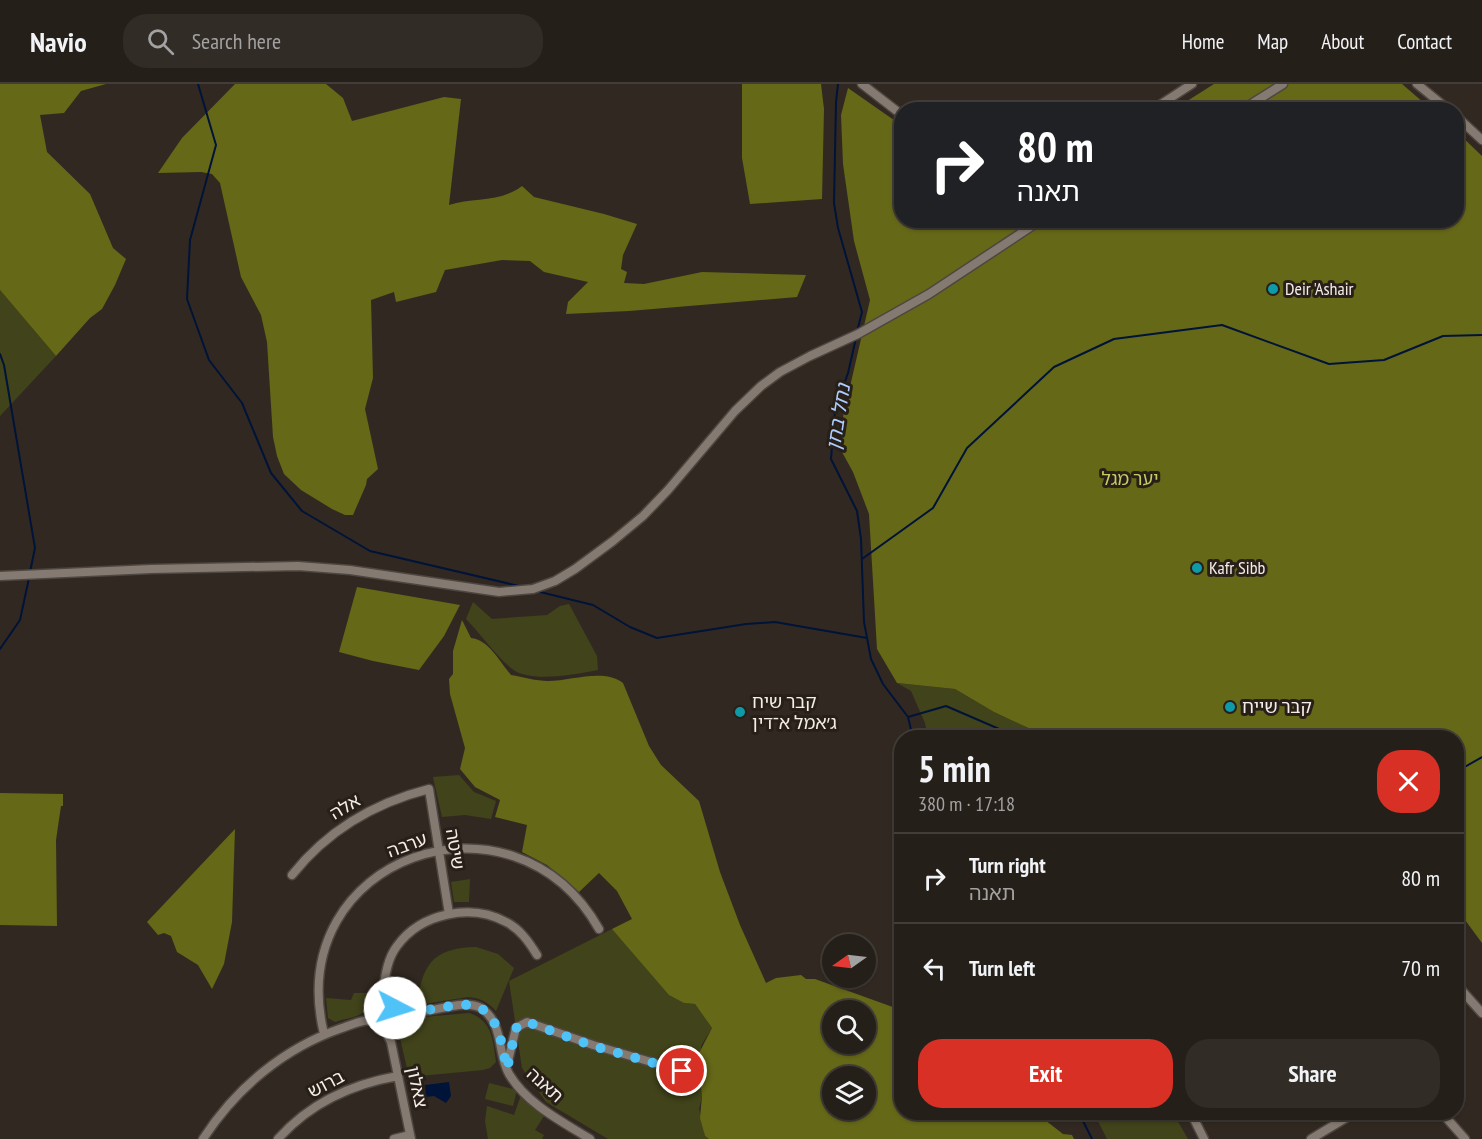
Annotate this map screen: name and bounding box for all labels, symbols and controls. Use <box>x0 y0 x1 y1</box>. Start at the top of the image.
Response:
search box <box>123 14 543 68</box>
text: Navio <box>30 23 87 60</box>
icon: search <box>144 25 177 58</box>
text: Search here <box>192 27 281 55</box>
text: Home <box>1182 28 1224 55</box>
text: Map <box>1257 28 1288 55</box>
text: About <box>1321 28 1364 55</box>
text: Contact <box>1397 28 1452 55</box>
text: 80 m <box>1017 119 1094 174</box>
icon: right <box>918 126 996 204</box>
text: תאנה <box>1017 174 1080 208</box>
place label: Deir 'Ashair <box>1285 277 1354 300</box>
marker: Deir 'Ashair <box>1266 282 1280 296</box>
water label: נחל בחן <box>820 381 856 452</box>
park label: יער מגל <box>1102 467 1158 490</box>
place label: Kafr Sibb <box>1209 556 1265 579</box>
marker: Kafr Sibb <box>1190 561 1204 575</box>
place label: קבר שיח ג׳אמל א־דין <box>752 690 837 734</box>
place label: קבר שייח <box>1242 695 1312 718</box>
marker: קבר שייח <box>1223 700 1237 714</box>
marker: קבר שיח ג׳אמל א־דין <box>733 705 747 719</box>
text: 5 min <box>918 745 991 792</box>
button: close <box>1377 750 1440 813</box>
street label: אלה <box>325 788 364 825</box>
text: 380 m · 17:18 <box>918 791 1015 817</box>
street label: ערבה <box>384 827 430 862</box>
street label: שיטה <box>441 827 470 871</box>
text: Turn right <box>969 851 1046 879</box>
icon: right <box>918 862 951 895</box>
text: 80 m <box>1401 864 1440 892</box>
text: תאנה <box>969 880 1015 906</box>
north arrow <box>822 934 876 988</box>
map controls <box>822 934 876 1120</box>
icon: left <box>918 952 951 985</box>
text: Turn left <box>969 954 1035 982</box>
text: 70 m <box>1401 954 1440 982</box>
position arrow <box>363 976 427 1040</box>
button: search <box>822 1000 876 1054</box>
button: Exit <box>918 1039 1173 1108</box>
button: Share <box>1185 1039 1440 1108</box>
pin <box>656 1045 707 1096</box>
icon: arrive <box>665 1054 698 1087</box>
street label: תאנה <box>522 1062 569 1107</box>
street label: צאלון <box>402 1064 433 1110</box>
street label: ברוש <box>304 1065 348 1103</box>
button: layers <box>822 1066 876 1120</box>

